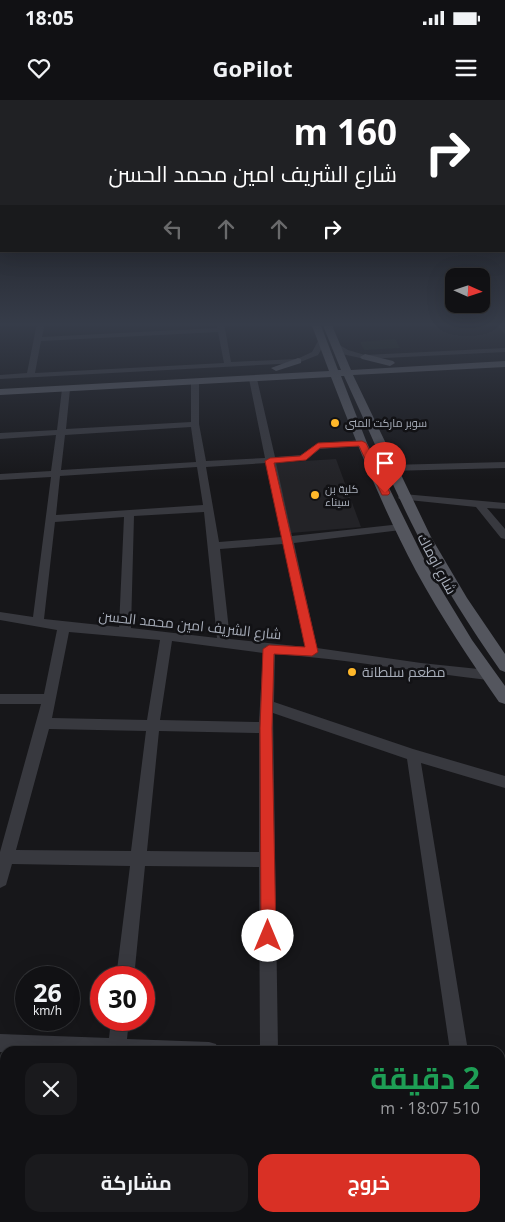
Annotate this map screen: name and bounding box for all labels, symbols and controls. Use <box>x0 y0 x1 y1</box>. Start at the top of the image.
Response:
text: 18:05 <box>25 5 74 31</box>
text: GoPilot <box>213 53 292 83</box>
icon: heart <box>25 54 53 82</box>
icon: menu <box>452 54 480 82</box>
text: 160 m <box>293 108 397 155</box>
icon: right <box>415 120 480 185</box>
text: شارع الشريف امين محمد الحسن <box>109 158 397 188</box>
icon: left <box>159 215 187 243</box>
icon: ahead <box>212 215 240 243</box>
icon: ahead <box>265 215 293 243</box>
icon: right <box>318 215 346 243</box>
north arrow <box>445 268 490 312</box>
map controls <box>445 268 490 313</box>
place label: سوبر ماركت المنى <box>345 415 427 430</box>
marker: سوبر ماركت المنى <box>329 417 341 429</box>
pin <box>364 442 406 493</box>
icon: arrive <box>371 449 399 477</box>
place label: كلية بن سيناء <box>325 481 358 509</box>
marker: كلية بن سيناء <box>309 489 321 501</box>
street label: شارع اوماك <box>414 530 461 597</box>
street label: شارع الشريف امين محمد الحسن <box>98 605 282 644</box>
place label: مطعم سلطانة <box>362 662 446 682</box>
marker: مطعم سلطانة <box>346 666 358 678</box>
position arrow <box>241 909 293 961</box>
speed limit sign: 30 <box>90 966 155 1031</box>
text: 26 <box>33 975 62 1009</box>
text: km/h <box>33 1002 62 1019</box>
text: 2 دقيقة <box>370 1057 480 1098</box>
button: close <box>25 1063 77 1115</box>
text: 510 m · 18:07 <box>380 1097 480 1119</box>
button: مشاركة <box>25 1154 248 1212</box>
button: خروج <box>258 1154 480 1212</box>

